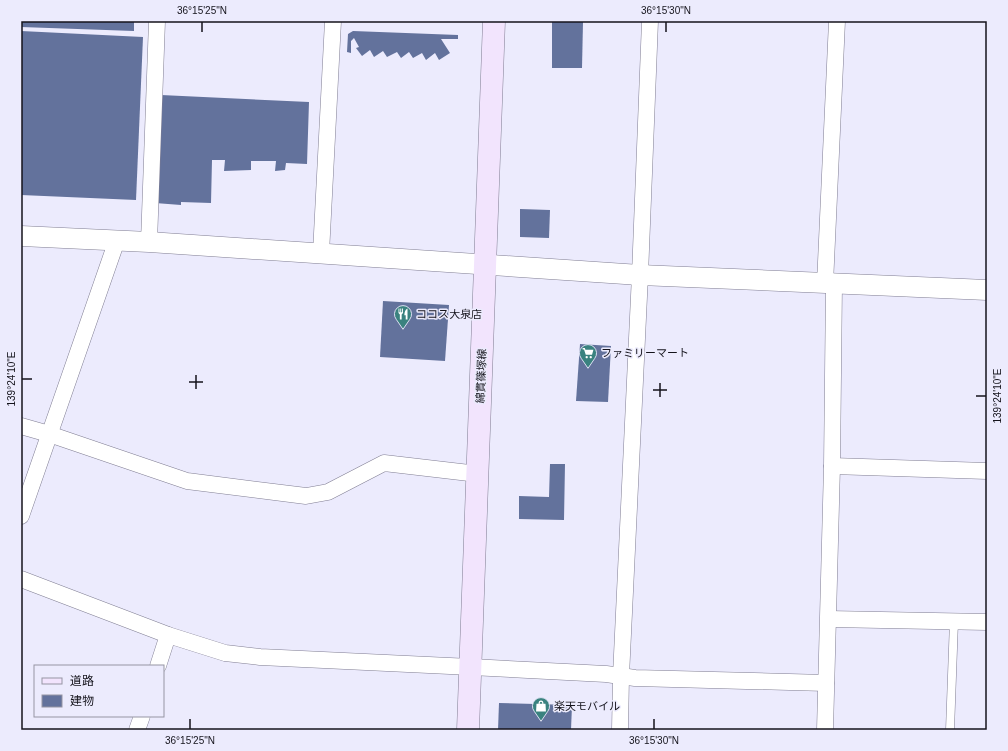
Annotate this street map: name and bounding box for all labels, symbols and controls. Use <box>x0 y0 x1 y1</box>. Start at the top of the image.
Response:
text: 36°15'25"N <box>177 5 227 16</box>
text: 36°15'30"N <box>641 5 691 16</box>
restaurant icon: ココス大泉店 <box>393 304 413 329</box>
place label: ココス大泉店 <box>416 308 482 320</box>
supermarket icon: ファミリーマート <box>578 343 598 368</box>
place label: ファミリーマート <box>601 347 689 359</box>
street label: 綿貫篠塚線 <box>474 348 488 404</box>
text: 139°24'10"E <box>6 351 17 407</box>
text: 139°24'10"E <box>992 368 1003 424</box>
legend <box>34 665 164 717</box>
text: 道路 <box>70 674 94 688</box>
text: 建物 <box>70 694 94 708</box>
shop icon: 楽天モバイル <box>531 696 551 721</box>
place label: 楽天モバイル <box>554 700 620 712</box>
text: 36°15'25"N <box>165 735 215 746</box>
text: 36°15'30"N <box>629 735 679 746</box>

